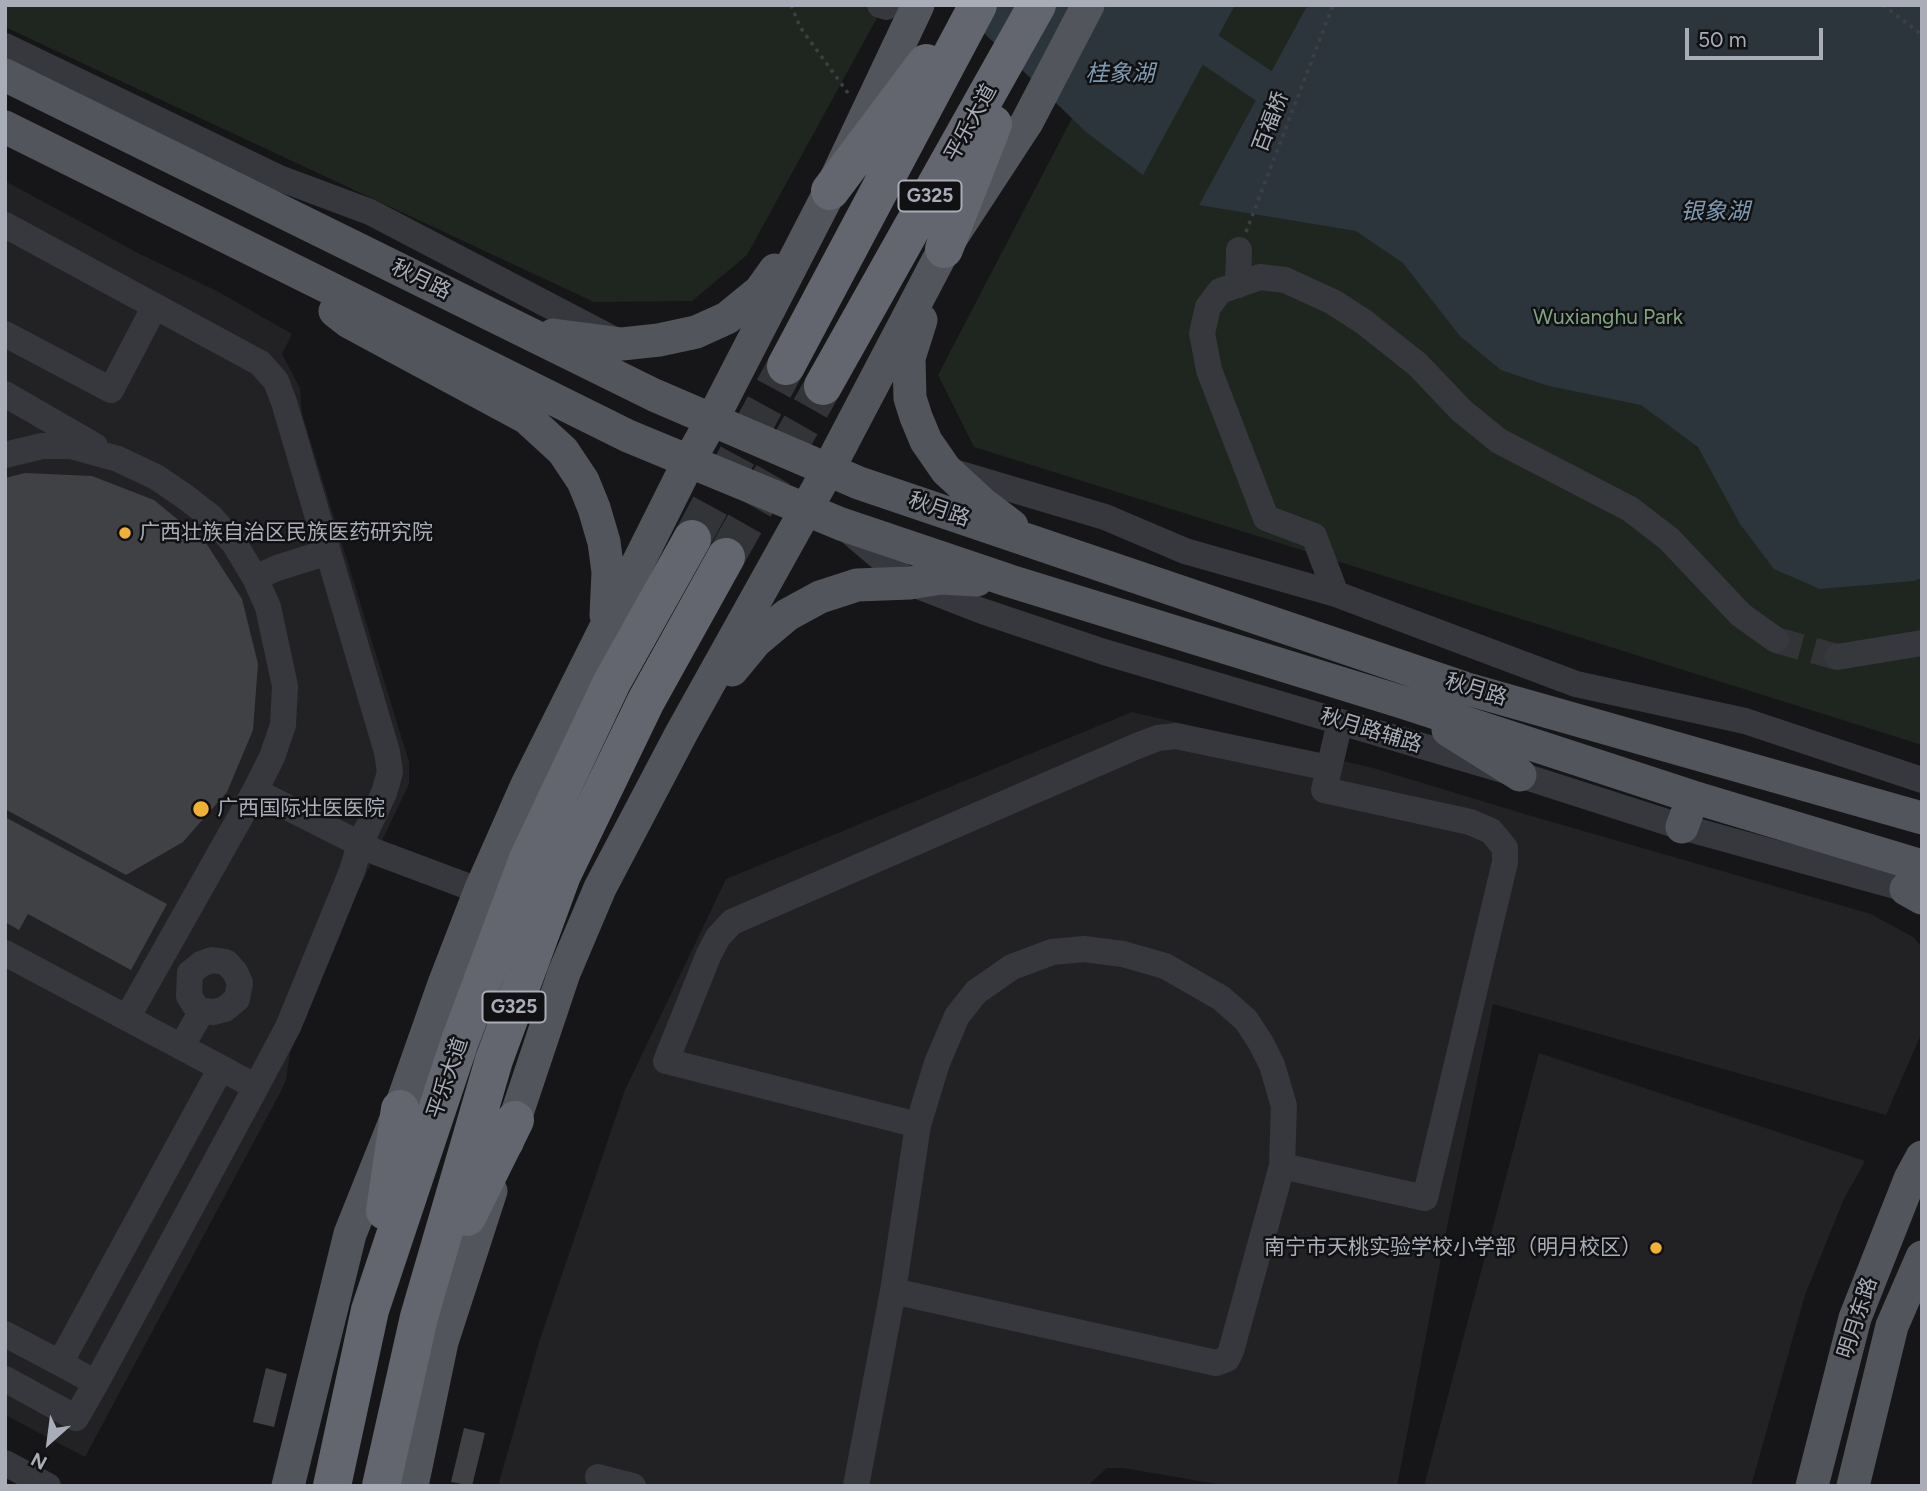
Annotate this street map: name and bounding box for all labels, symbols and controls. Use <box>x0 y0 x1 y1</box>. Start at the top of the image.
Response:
scale bar <box>1689 14 1827 58</box>
text: 50 m <box>1698 27 1747 52</box>
water label: 桂象湖 <box>1086 60 1154 88</box>
street label: 平乐大道 <box>940 80 1002 166</box>
street label: 百福桥 <box>1248 88 1294 156</box>
road number: G325 <box>898 180 962 212</box>
water label: 银象湖 <box>1681 198 1749 226</box>
street label: 秋月路 <box>387 255 455 305</box>
park label: Wuxianghu Park <box>1533 305 1683 331</box>
street label: 秋月路 <box>905 488 973 532</box>
place label: 广西壮族自治区民族医药研究院 <box>139 520 433 546</box>
marker: 广西壮族自治区民族医药研究院 <box>117 525 133 541</box>
street label: 秋月路 <box>1442 669 1510 711</box>
street label: 秋月路辅路 <box>1317 704 1425 758</box>
place label: 广西国际壮医医院 <box>217 796 385 822</box>
marker: 广西国际壮医医院 <box>191 799 211 819</box>
road number: G325 <box>482 992 546 1023</box>
street label: 平乐大道 <box>422 1034 474 1122</box>
place label: 南宁市天桃实验学校小学部（明月校区） <box>1264 1235 1642 1261</box>
marker: 南宁市天桃实验学校小学部（明月校区） <box>1648 1240 1664 1256</box>
street label: 明月东路 <box>1833 1274 1883 1362</box>
north arrow <box>14 1407 84 1477</box>
text: N <box>27 1447 51 1475</box>

